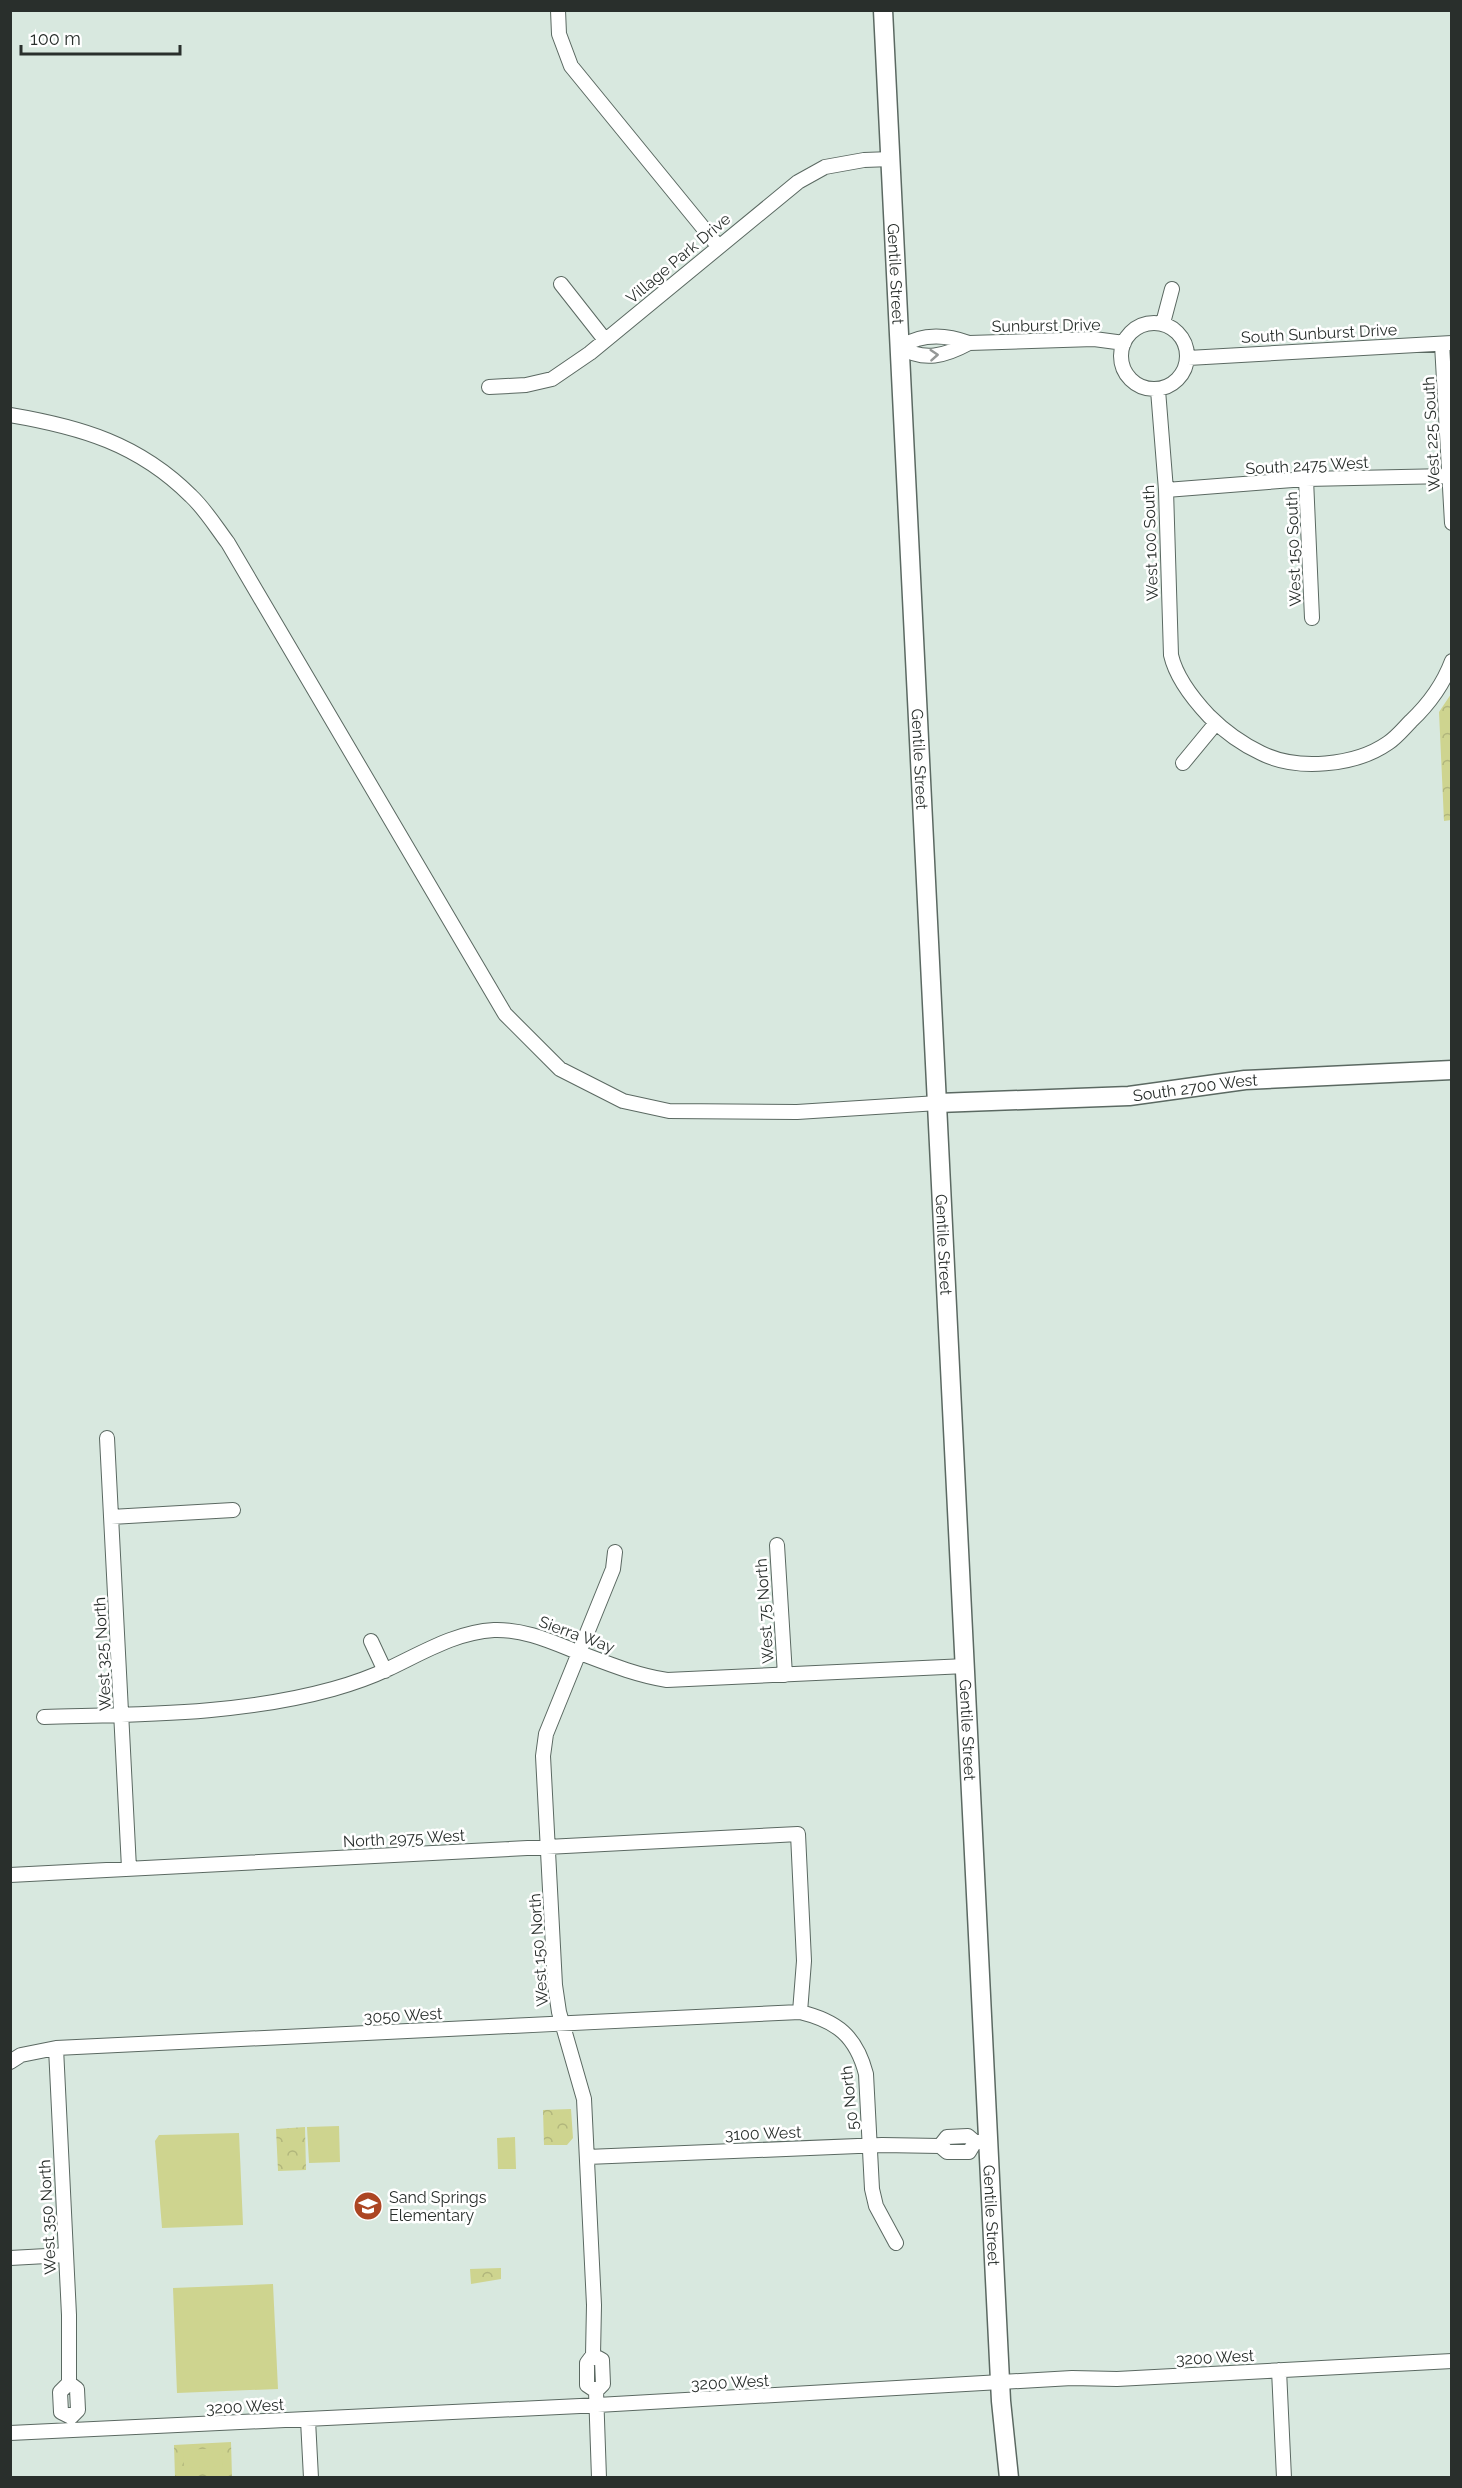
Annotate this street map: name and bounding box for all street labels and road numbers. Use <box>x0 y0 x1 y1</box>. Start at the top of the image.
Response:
street label: Village Park Drive <box>622 209 734 307</box>
street label: Gentile Street <box>884 223 908 325</box>
street label: Sunburst Drive <box>991 315 1101 336</box>
street label: South Sunburst Drive <box>1240 320 1398 347</box>
street label: West 225 South <box>1419 376 1444 492</box>
street label: South 2475 West <box>1245 453 1370 478</box>
street label: West 100 South <box>1139 485 1162 601</box>
street label: West 150 South <box>1282 491 1305 607</box>
street label: Gentile Street <box>907 708 931 811</box>
street label: South 2700 West <box>1132 1070 1259 1105</box>
street label: Gentile Street <box>931 1193 955 1296</box>
street label: West 75 North <box>751 1558 778 1664</box>
street label: West 325 North <box>90 1597 115 1711</box>
street label: Sierra Way <box>536 1612 618 1657</box>
street label: Gentile Street <box>955 1679 979 1782</box>
street label: North 2975 West <box>342 1826 466 1851</box>
street label: West 150 North <box>525 1893 552 2007</box>
street label: 3050 West <box>363 2004 443 2027</box>
street label: 50 North <box>837 2065 862 2131</box>
street label: 3100 West <box>724 2123 802 2144</box>
street label: West 350 North <box>35 2159 60 2275</box>
street label: Gentile Street <box>979 2164 1003 2267</box>
street label: 3200 West <box>1176 2346 1255 2369</box>
street label: 3200 West <box>691 2371 770 2394</box>
street label: 3200 West <box>206 2395 285 2418</box>

